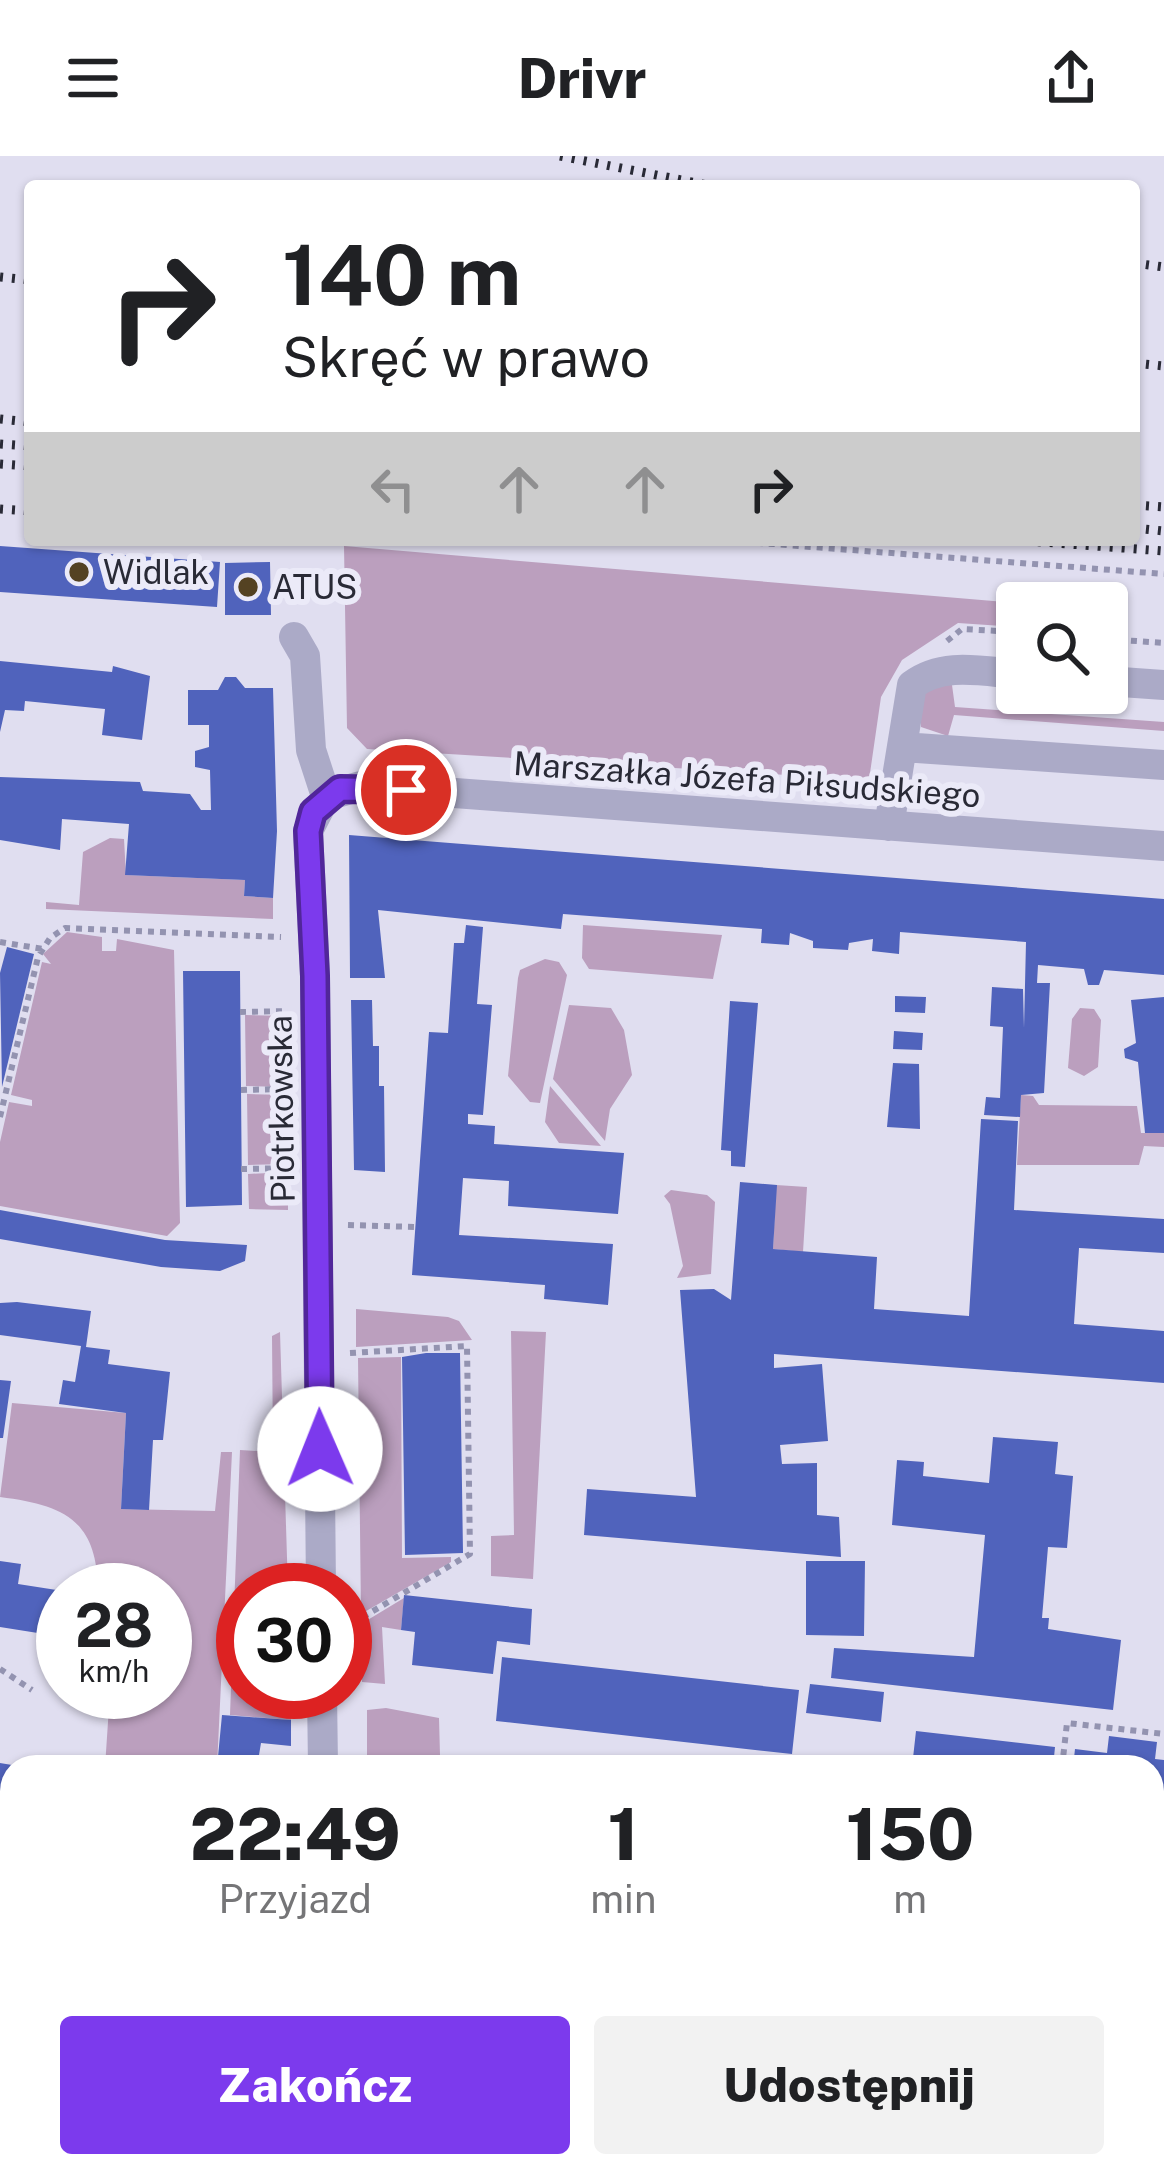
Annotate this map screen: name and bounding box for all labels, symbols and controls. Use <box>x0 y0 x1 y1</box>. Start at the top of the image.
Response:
icon: menu <box>60 45 126 111</box>
icon: share <box>1038 45 1104 111</box>
text: Drivr <box>518 47 646 110</box>
text: 140 m <box>282 225 521 324</box>
icon: right <box>84 228 240 384</box>
text: Skręć w prawo <box>282 326 650 389</box>
icon: left <box>360 456 426 522</box>
icon: ahead <box>486 456 552 522</box>
icon: ahead <box>612 456 678 522</box>
icon: right <box>738 456 804 522</box>
place label: Widlak <box>103 553 209 591</box>
marker: Widlak <box>66 559 92 585</box>
place label: ATUS <box>272 568 357 606</box>
marker: ATUS <box>235 574 261 600</box>
map controls <box>996 582 1128 714</box>
button: search <box>996 582 1128 714</box>
pin <box>355 739 457 841</box>
street label: Marszałka Józefa Piłsudskiego <box>512 744 982 814</box>
icon: arrive <box>373 757 439 823</box>
street label: Piotrkowska <box>260 1015 302 1203</box>
position arrow <box>257 1386 383 1512</box>
speed limit sign: 30 <box>216 1563 372 1719</box>
text: 28 <box>75 1590 153 1661</box>
text: km/h <box>79 1653 149 1689</box>
text: 22:49 <box>189 1792 401 1876</box>
text: 1 <box>608 1792 639 1876</box>
text: 150 <box>846 1792 975 1876</box>
text: Przyjazd <box>219 1876 372 1922</box>
text: min <box>590 1876 656 1922</box>
text: m <box>893 1876 927 1922</box>
button: Zakończ <box>60 2016 570 2154</box>
button: Udostępnij <box>594 2016 1104 2154</box>

